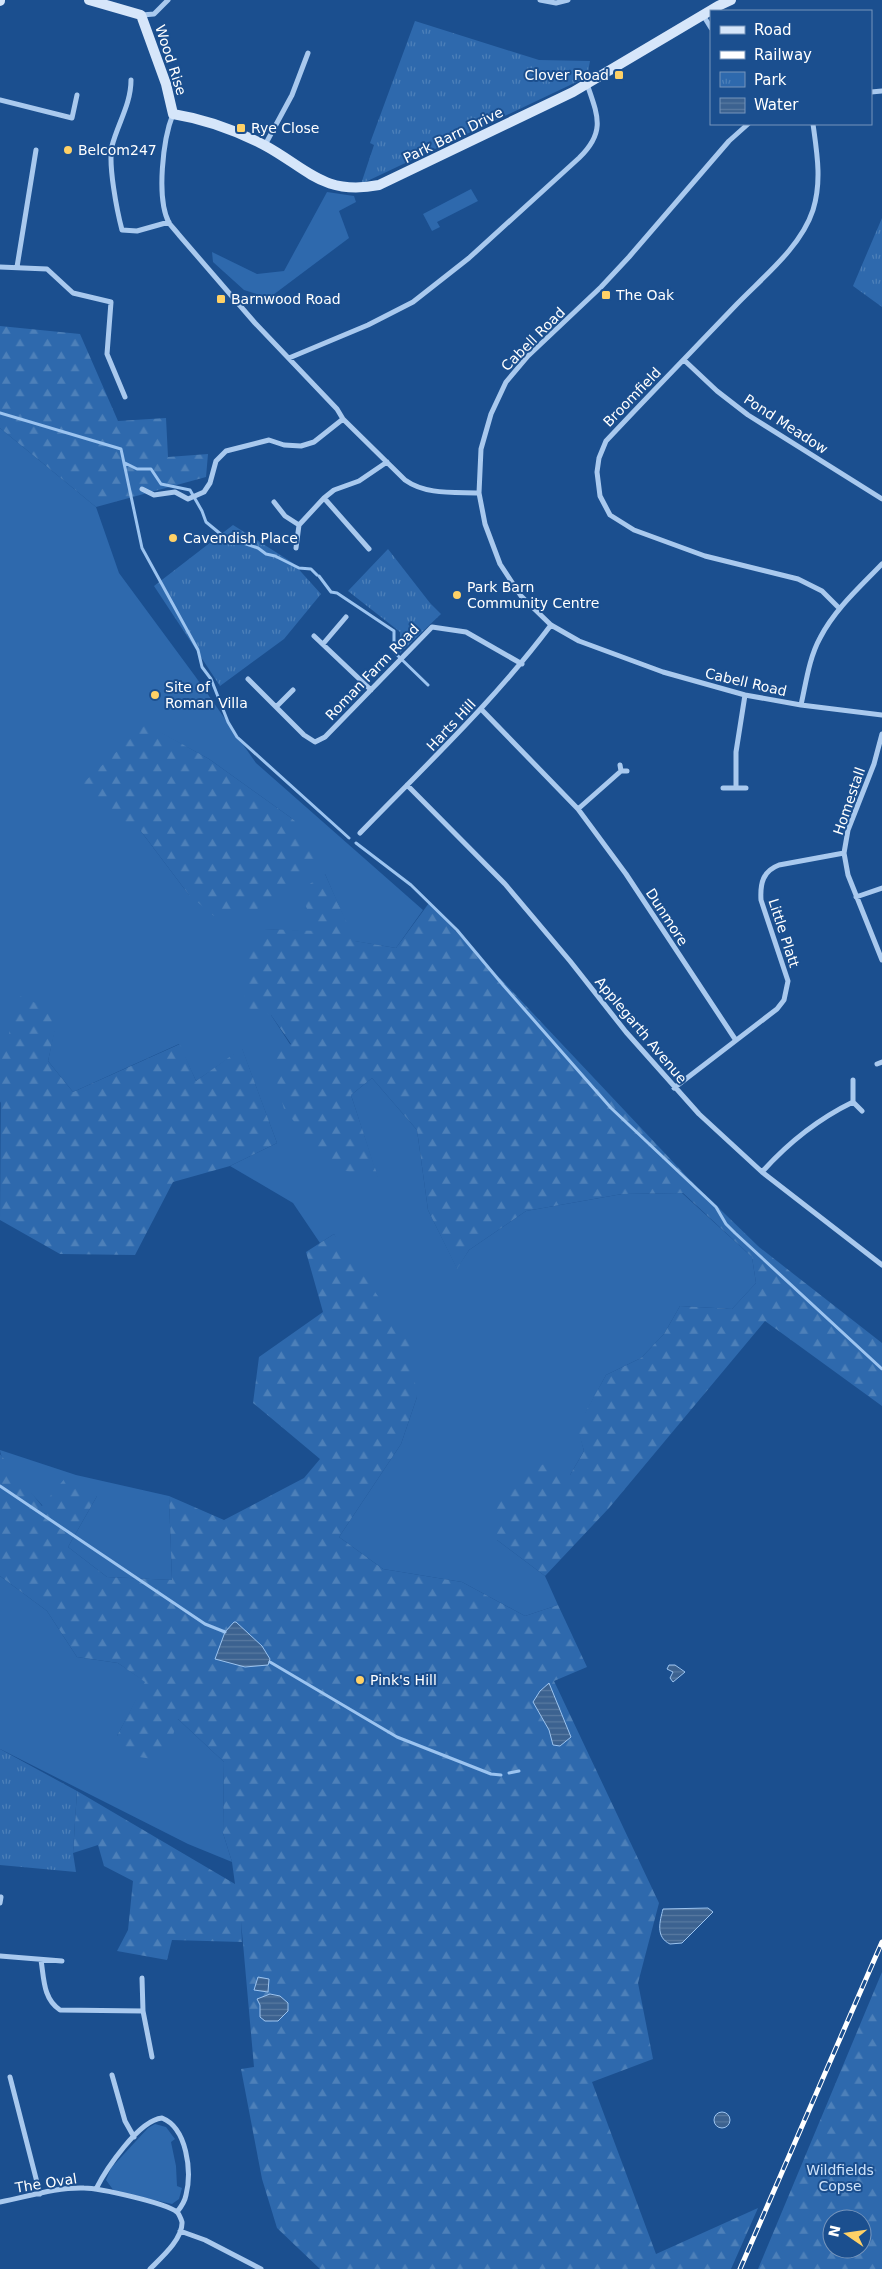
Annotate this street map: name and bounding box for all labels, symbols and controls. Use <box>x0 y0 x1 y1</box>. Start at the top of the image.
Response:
legend <box>710 10 872 125</box>
text: Road <box>754 21 792 39</box>
street label: Wood Rise <box>152 23 190 97</box>
text: Railway <box>754 46 812 64</box>
place label: Clover Road <box>525 67 609 83</box>
marker: Clover Road <box>613 69 625 81</box>
text: Park <box>754 71 787 89</box>
text: Water <box>754 96 799 114</box>
street label: Park Barn Drive <box>400 104 506 166</box>
place label: Rye Close <box>251 120 319 136</box>
marker: Rye Close <box>235 122 247 134</box>
place label: Belcom247 <box>78 142 157 158</box>
marker: Belcom247 <box>62 144 74 156</box>
place label: The Oak <box>615 287 675 303</box>
marker: The Oak <box>600 289 612 301</box>
place label: Barnwood Road <box>231 291 341 307</box>
marker: Barnwood Road <box>215 293 227 305</box>
street label: Cabell Road <box>498 304 568 374</box>
street label: Broomfield <box>600 364 664 430</box>
street label: Pond Meadow <box>741 391 831 457</box>
place label: Cavendish Place <box>183 530 298 546</box>
marker: Cavendish Place <box>167 532 179 544</box>
place label: Park Barn Community Centre <box>467 579 599 611</box>
marker: Park Barn Community Centre <box>451 589 463 601</box>
street label: Roman Farm Road <box>322 621 422 723</box>
street label: Cabell Road <box>704 665 788 699</box>
place label: Site of Roman Villa <box>165 679 248 711</box>
marker: Site of Roman Villa <box>149 689 161 701</box>
street label: Harts Hill <box>423 696 479 754</box>
street label: Homestall <box>830 765 868 837</box>
street label: Dunmore <box>643 885 691 949</box>
street label: Little Platt <box>765 897 803 970</box>
street label: Applegarth Avenue <box>592 974 690 1086</box>
place label: Pink's Hill <box>370 1672 437 1688</box>
marker: Pink's Hill <box>354 1674 366 1686</box>
park label: Wildfields Copse <box>806 2162 874 2194</box>
street label: The Oval <box>13 2170 78 2196</box>
north arrow <box>822 2209 872 2259</box>
text: N <box>825 2224 843 2239</box>

